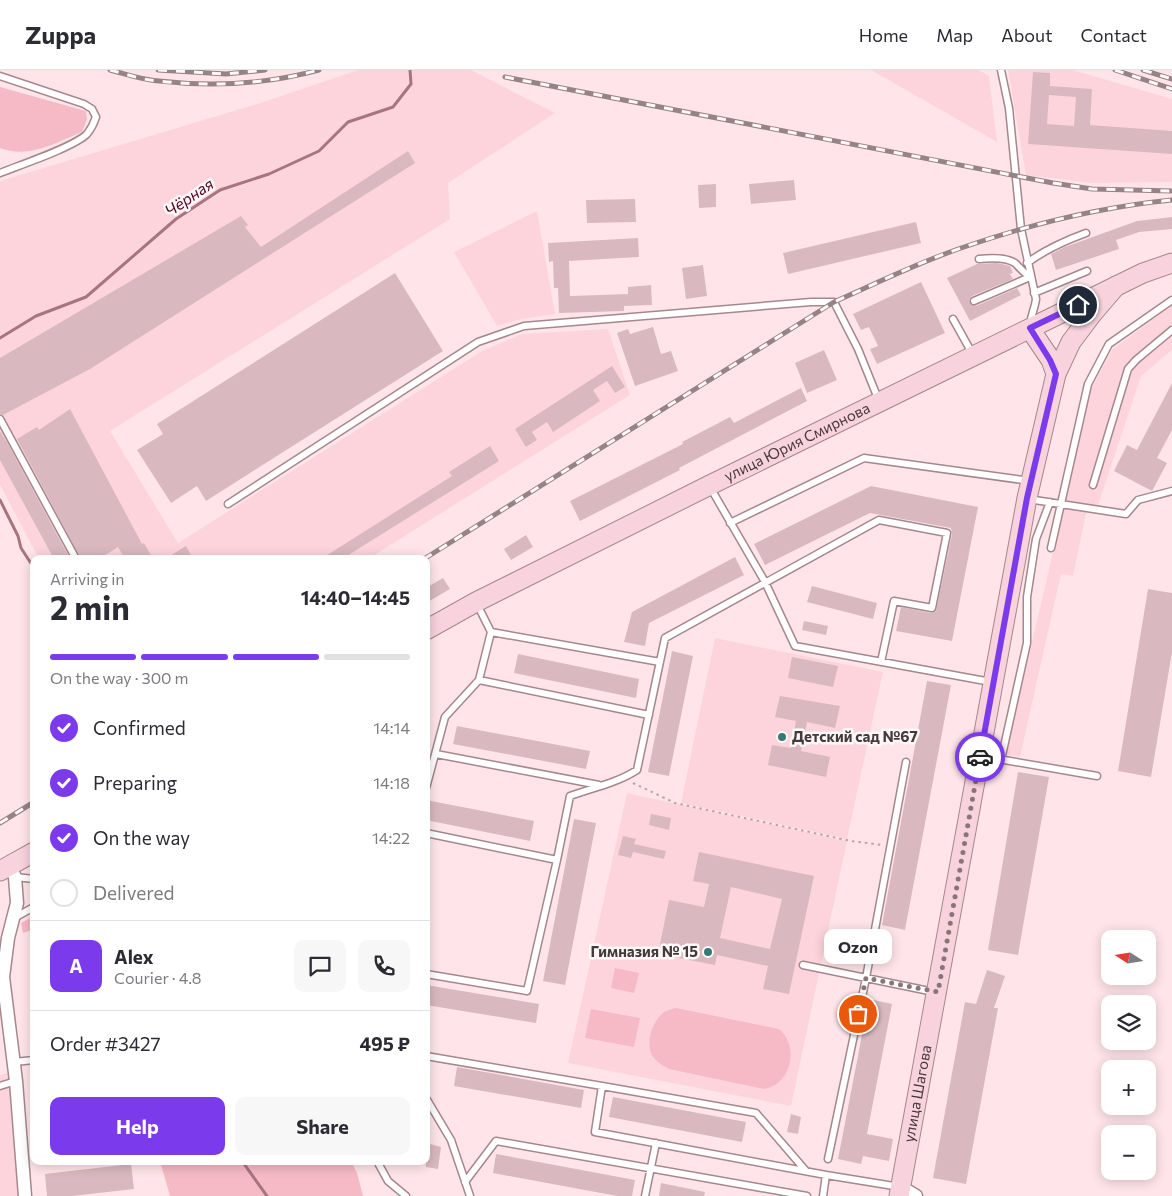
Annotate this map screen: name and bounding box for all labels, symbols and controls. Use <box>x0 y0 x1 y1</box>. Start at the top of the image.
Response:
text: Zuppa <box>25 20 96 49</box>
text: Home <box>859 24 908 46</box>
text: Map <box>936 24 973 46</box>
text: About <box>1001 24 1053 46</box>
text: Contact <box>1081 24 1147 46</box>
water label: Чёрная <box>161 173 217 220</box>
pin <box>1057 284 1099 326</box>
icon: home <box>1064 291 1092 319</box>
street label: улица Юрия Смирнова <box>721 398 873 485</box>
text: Arriving in <box>50 569 124 588</box>
text: 14:40–14:45 <box>301 586 410 609</box>
text: 2 min <box>50 587 130 627</box>
text: On the way · 300 m <box>50 668 189 687</box>
icon: check <box>50 714 78 742</box>
text: Confirmed <box>93 716 186 739</box>
text: 14:14 <box>373 718 410 737</box>
place label: Детский сад №67 <box>792 727 918 745</box>
marker: Детский сад №67 <box>776 731 788 743</box>
courier <box>955 732 1005 782</box>
icon: car <box>966 743 994 771</box>
icon: check <box>50 769 78 797</box>
text: Preparing <box>93 771 177 794</box>
text: 14:18 <box>373 773 410 792</box>
icon: check <box>50 824 78 852</box>
text: On the way <box>93 826 190 849</box>
text: 14:22 <box>372 828 410 847</box>
text: Delivered <box>93 881 174 904</box>
callout: Ozon <box>824 929 892 964</box>
north arrow <box>1101 930 1156 985</box>
map controls <box>1101 930 1156 1180</box>
text: Ozon <box>838 937 878 956</box>
button: chat <box>294 940 346 992</box>
button: phone <box>358 940 410 992</box>
place label: Гимназия № 15 <box>591 942 698 960</box>
text: Alex <box>114 945 154 968</box>
marker: Гимназия № 15 <box>702 946 714 958</box>
text: A <box>69 954 83 977</box>
text: Courier · 4.8 <box>114 968 201 987</box>
pin <box>837 993 879 1035</box>
button: layers <box>1101 995 1156 1050</box>
icon: bag <box>844 1000 872 1028</box>
text: Order #3427 <box>50 1032 160 1055</box>
text: 495 ₽ <box>359 1032 410 1055</box>
street label: улица Шагова <box>899 1043 935 1144</box>
button: + <box>1101 1060 1156 1115</box>
button: Help <box>50 1097 225 1155</box>
button: Share <box>235 1097 410 1155</box>
button: − <box>1101 1125 1156 1180</box>

